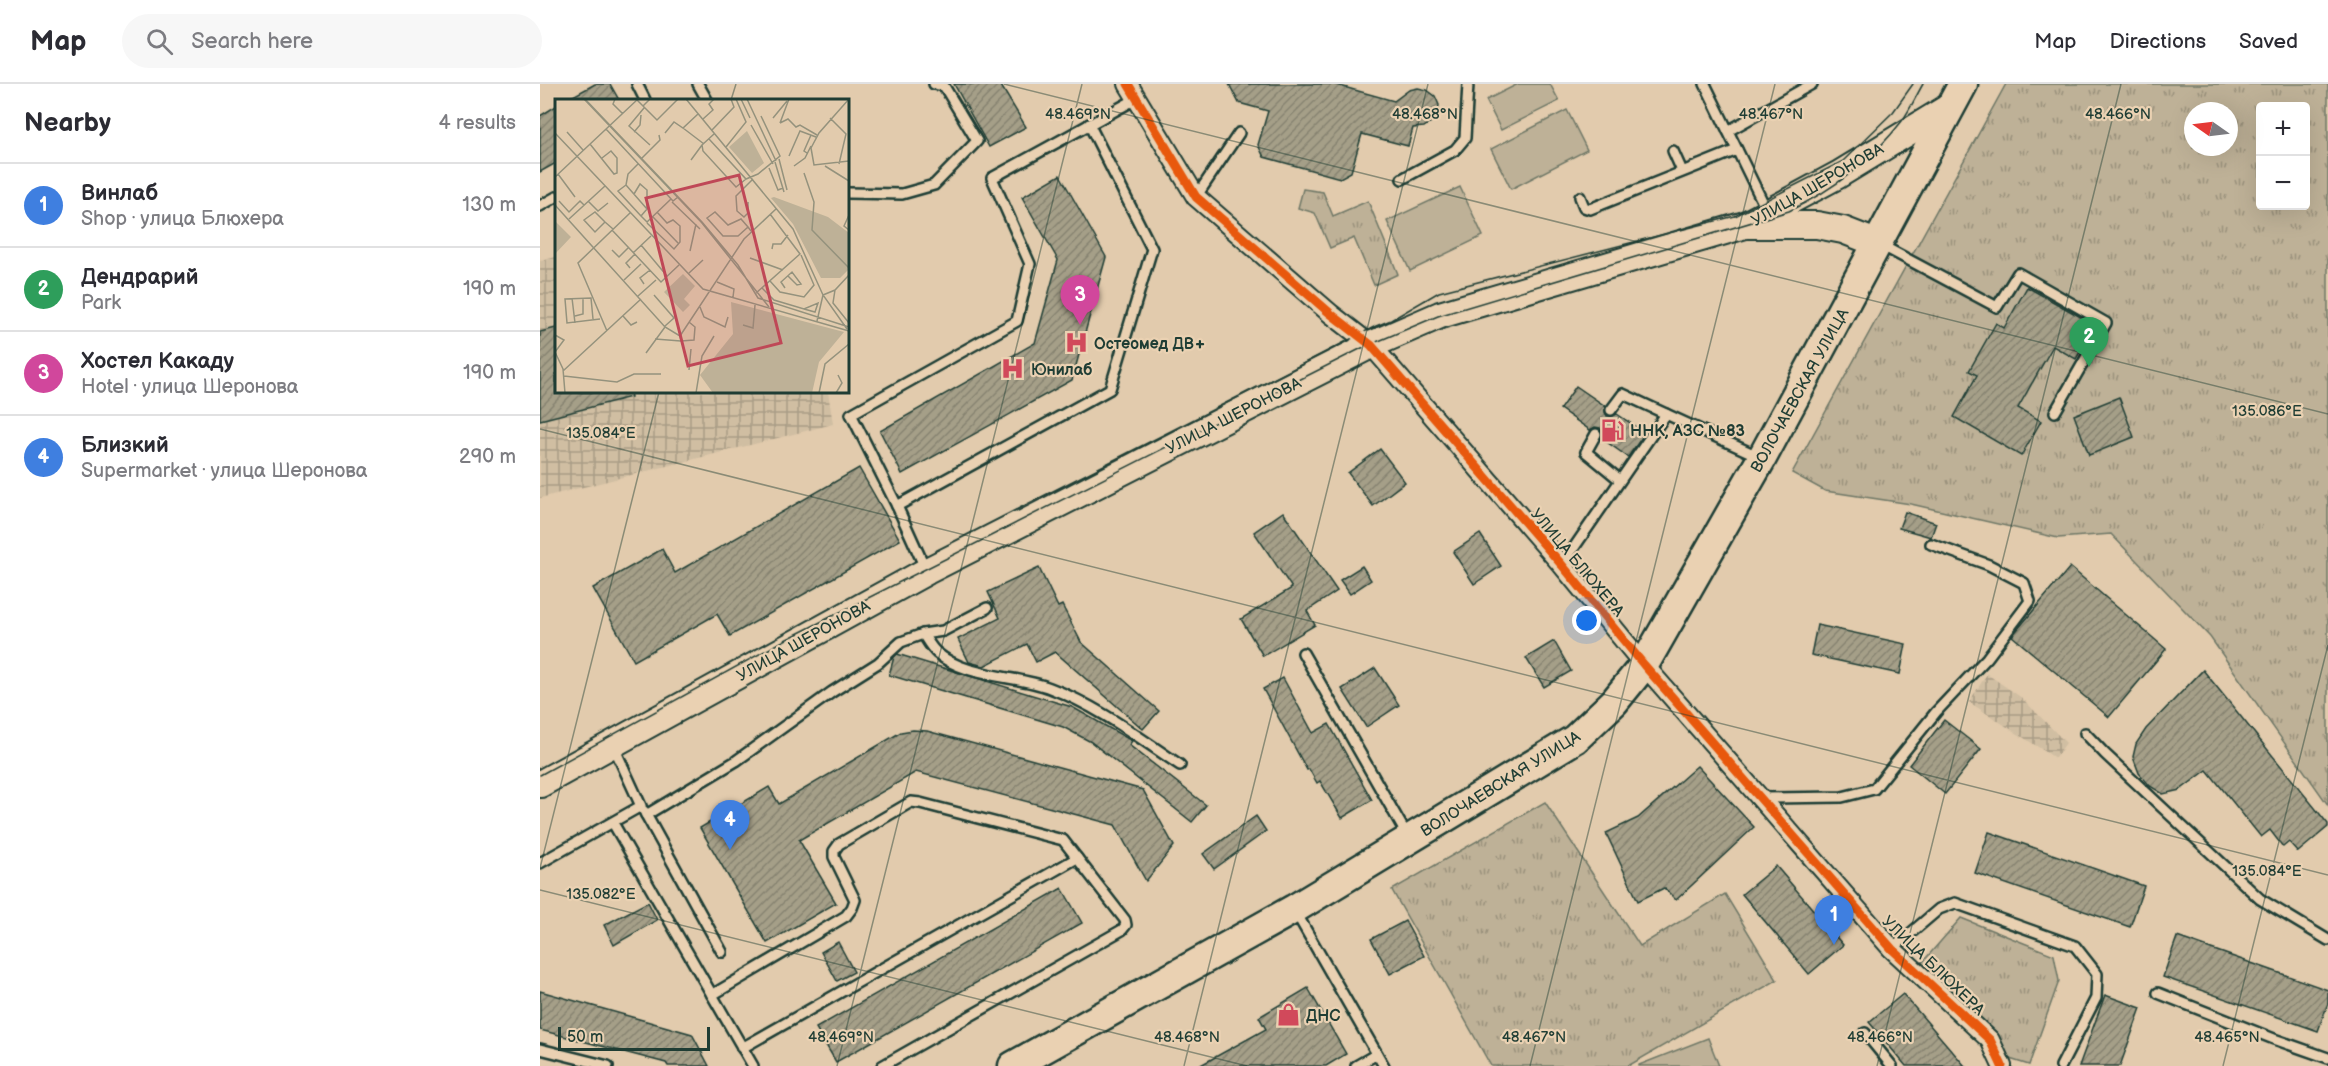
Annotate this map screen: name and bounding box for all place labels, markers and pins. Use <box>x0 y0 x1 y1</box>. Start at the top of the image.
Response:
pin: 3 <box>1060 276 1100 325</box>
pin: 2 <box>2070 318 2108 367</box>
hospital icon: Остеомед ДВ+ <box>1063 330 1089 356</box>
place label: Остеомед ДВ+ <box>1094 335 1206 354</box>
hospital icon: Юнилаб <box>1000 356 1026 382</box>
place label: Юнилаб <box>1031 361 1092 380</box>
fuel station icon: ННК, АЗС №83 <box>1599 417 1625 443</box>
place label: ННК, АЗС №83 <box>1630 422 1745 441</box>
pin: 4 <box>710 800 750 850</box>
pin: 1 <box>1814 896 1854 945</box>
shop icon: ДНС <box>1275 1002 1301 1028</box>
place label: ДНС <box>1306 1007 1340 1026</box>

